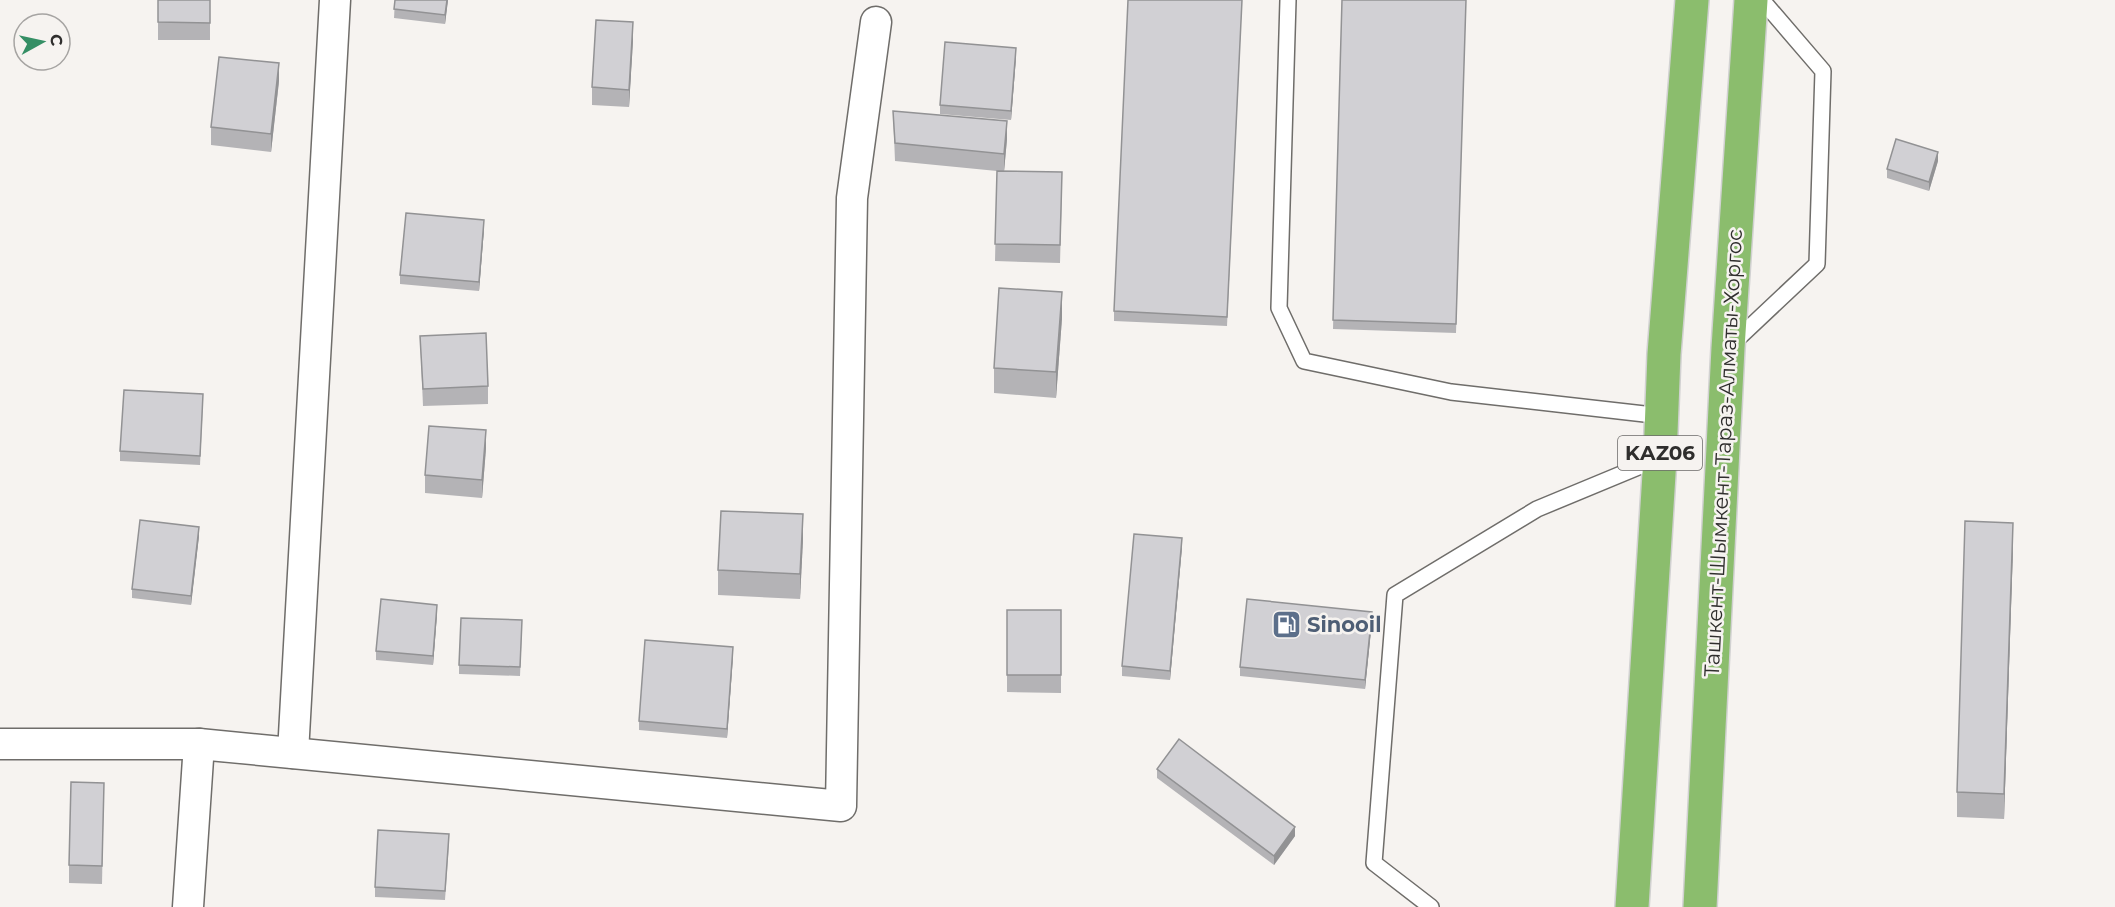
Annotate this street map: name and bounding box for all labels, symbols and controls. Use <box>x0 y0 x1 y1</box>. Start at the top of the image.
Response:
north arrow <box>12 12 72 72</box>
text: С <box>46 33 67 47</box>
street label: Ташкент-Шымкент-Тараз-Алматы-Хоргос <box>1699 228 1747 678</box>
road number: KАZ06 <box>1618 436 1702 470</box>
fuel station icon: Sinooil <box>1270 608 1302 640</box>
place label: Sinooil <box>1307 612 1381 637</box>

